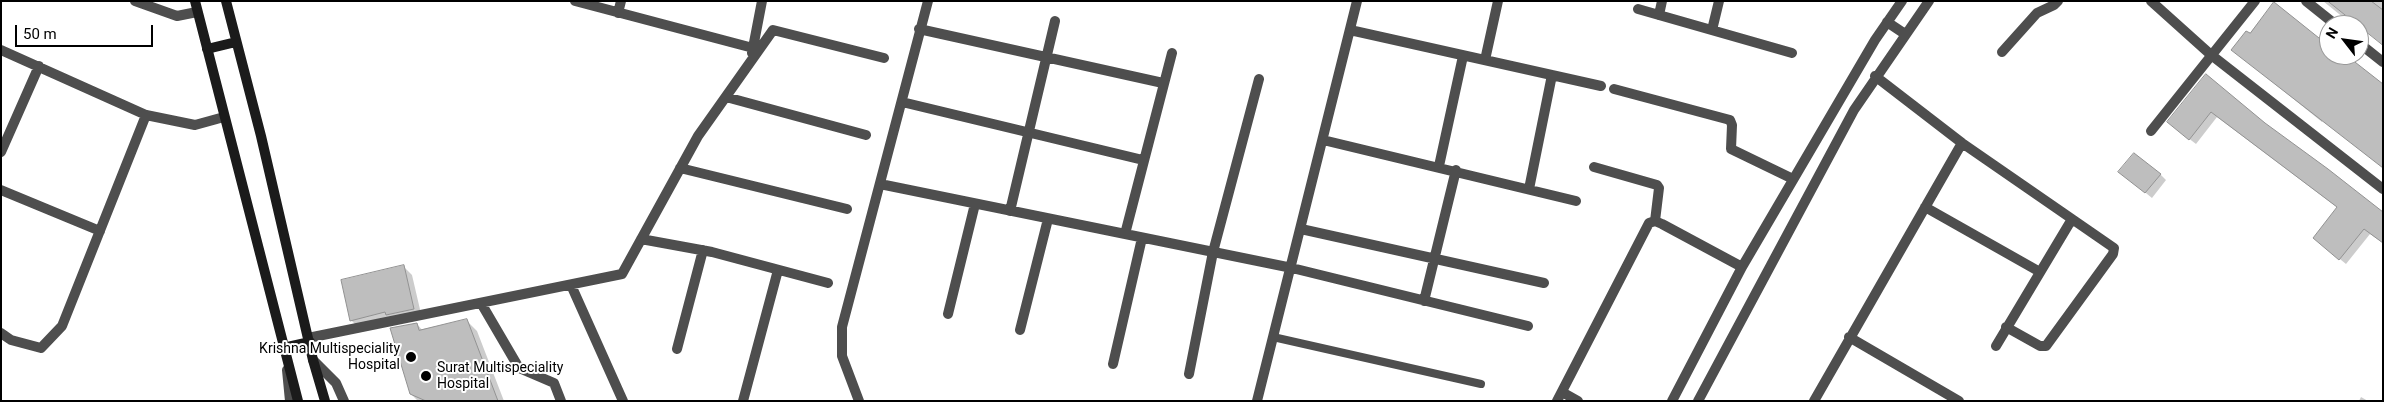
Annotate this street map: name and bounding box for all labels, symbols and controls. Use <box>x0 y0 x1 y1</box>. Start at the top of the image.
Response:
scale bar <box>18 15 155 47</box>
north arrow <box>2319 15 2369 65</box>
text: 50 m <box>23 25 57 43</box>
text: N <box>2322 25 2341 41</box>
place label: Krishna Multispeciality Hospital <box>259 341 400 374</box>
marker: Krishna Multispeciality Hospital <box>404 350 418 364</box>
place label: Surat Multispeciality Hospital <box>437 360 563 392</box>
marker: Surat Multispeciality Hospital <box>419 369 433 383</box>

